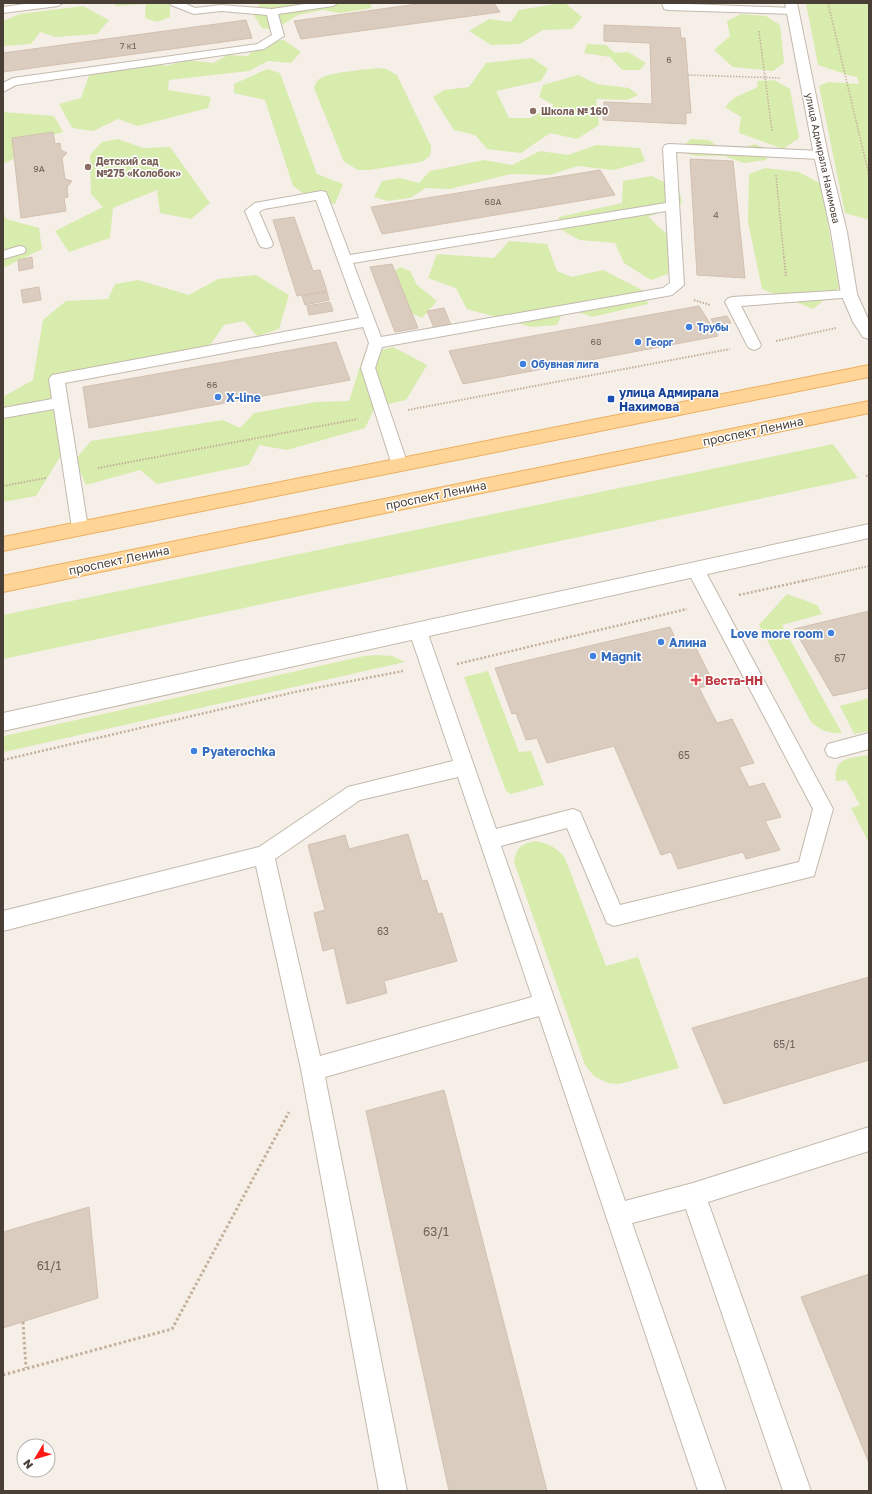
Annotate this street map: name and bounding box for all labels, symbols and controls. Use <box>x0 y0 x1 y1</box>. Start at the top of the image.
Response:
house number: 7 к1 <box>120 40 137 51</box>
house number: 6 <box>666 54 672 65</box>
street label: улица Адмирала Нахимова <box>803 92 843 224</box>
place label: Школа № 160 <box>541 105 609 117</box>
marker: Школа № 160 <box>528 106 538 116</box>
place label: Детский сад №275 «Колобок» <box>96 155 181 179</box>
marker: Детский сад №275 «Колобок» <box>83 162 93 172</box>
house number: 9А <box>33 163 45 174</box>
house number: 68А <box>485 196 501 207</box>
house number: 4 <box>713 209 719 220</box>
place label: Трубы <box>697 321 729 333</box>
marker: Трубы <box>684 322 694 332</box>
house number: 68 <box>591 336 601 347</box>
place label: Георг <box>646 336 674 348</box>
marker: Георг <box>633 337 643 347</box>
place label: Обувная лига <box>531 358 599 370</box>
marker: Обувная лига <box>518 359 528 369</box>
house number: 66 <box>207 379 217 390</box>
place label: улица Адмирала Нахимова <box>619 385 719 414</box>
place label: X-line <box>226 390 261 405</box>
marker: X-line <box>213 392 223 402</box>
marker: улица Адмирала Нахимова <box>606 394 616 404</box>
street label: проспект Ленина <box>701 413 805 449</box>
street label: проспект Ленина <box>384 477 488 513</box>
street label: проспект Ленина <box>67 542 171 578</box>
place label: Love more room <box>730 626 823 641</box>
marker: Love more room <box>826 628 836 638</box>
place label: Алина <box>669 635 707 650</box>
marker: Алина <box>656 637 666 647</box>
place label: Magnit <box>601 649 642 664</box>
marker: Magnit <box>588 651 598 661</box>
house number: 67 <box>834 652 846 664</box>
place label: Веста-НН <box>705 673 763 688</box>
marker: Веста-НН <box>690 674 702 686</box>
place label: Pyaterochka <box>202 744 276 759</box>
marker: Pyaterochka <box>189 746 199 756</box>
house number: 65 <box>678 749 690 761</box>
house number: 63 <box>377 925 389 937</box>
house number: 65/1 <box>773 1038 795 1050</box>
house number: 63/1 <box>423 1224 449 1239</box>
house number: 61/1 <box>37 1258 62 1273</box>
north arrow <box>16 1438 56 1478</box>
text: N <box>20 1457 35 1472</box>

